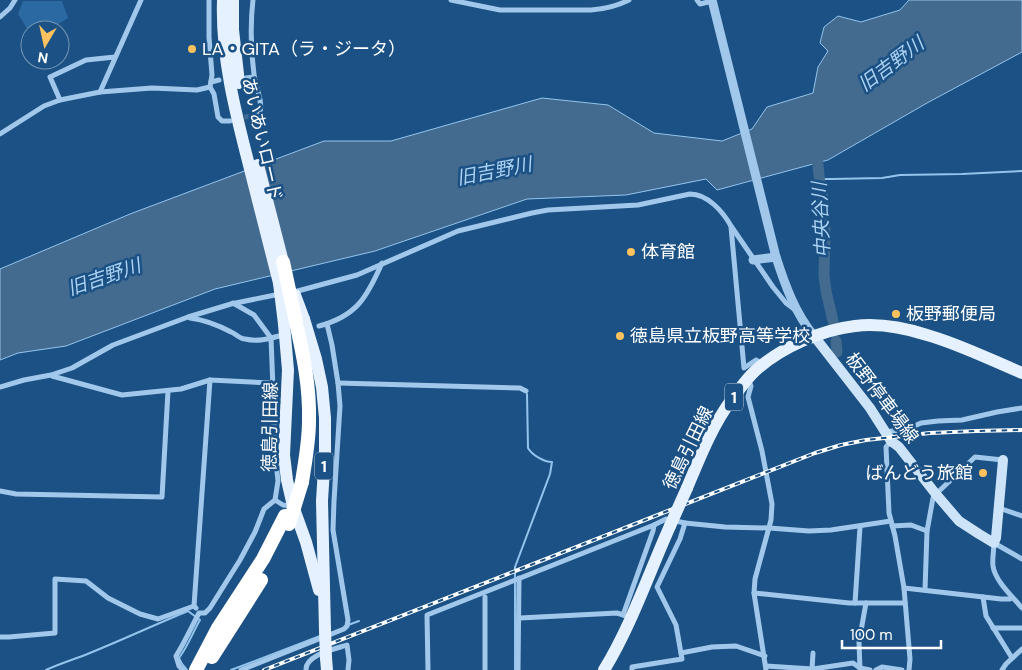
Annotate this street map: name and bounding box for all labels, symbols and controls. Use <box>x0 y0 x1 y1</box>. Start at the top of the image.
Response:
north arrow <box>20 20 70 70</box>
water label: 旧吉野川 <box>853 30 930 97</box>
place label: LA・GITA（ラ・ジータ） <box>202 37 406 61</box>
marker: LA・GITA（ラ・ジータ） <box>186 43 198 55</box>
text: N <box>37 48 49 68</box>
street label: あいあいロード <box>236 75 288 203</box>
water label: 旧吉野川 <box>454 151 536 191</box>
water label: 中央谷川 <box>806 179 835 259</box>
place label: 体育館 <box>641 240 695 264</box>
marker: 体育館 <box>625 246 637 258</box>
water label: 旧吉野川 <box>64 252 146 301</box>
place label: 板野郵便局 <box>906 302 996 326</box>
marker: 板野郵便局 <box>890 308 902 320</box>
place label: 徳島県立板野高等学校 <box>630 324 810 348</box>
marker: 徳島県立板野高等学校 <box>614 330 626 342</box>
street label: 板野停車場線 <box>840 348 924 448</box>
street label: 徳島引田線 <box>257 382 283 472</box>
road number: 1 <box>725 384 743 411</box>
street label: 徳島引田線 <box>657 402 719 494</box>
road number: 1 <box>315 452 333 480</box>
place label: ばんどう旅館 <box>866 461 973 485</box>
marker: ばんどう旅館 <box>977 467 989 479</box>
scale bar <box>842 618 941 650</box>
text: 100 m <box>850 625 893 645</box>

